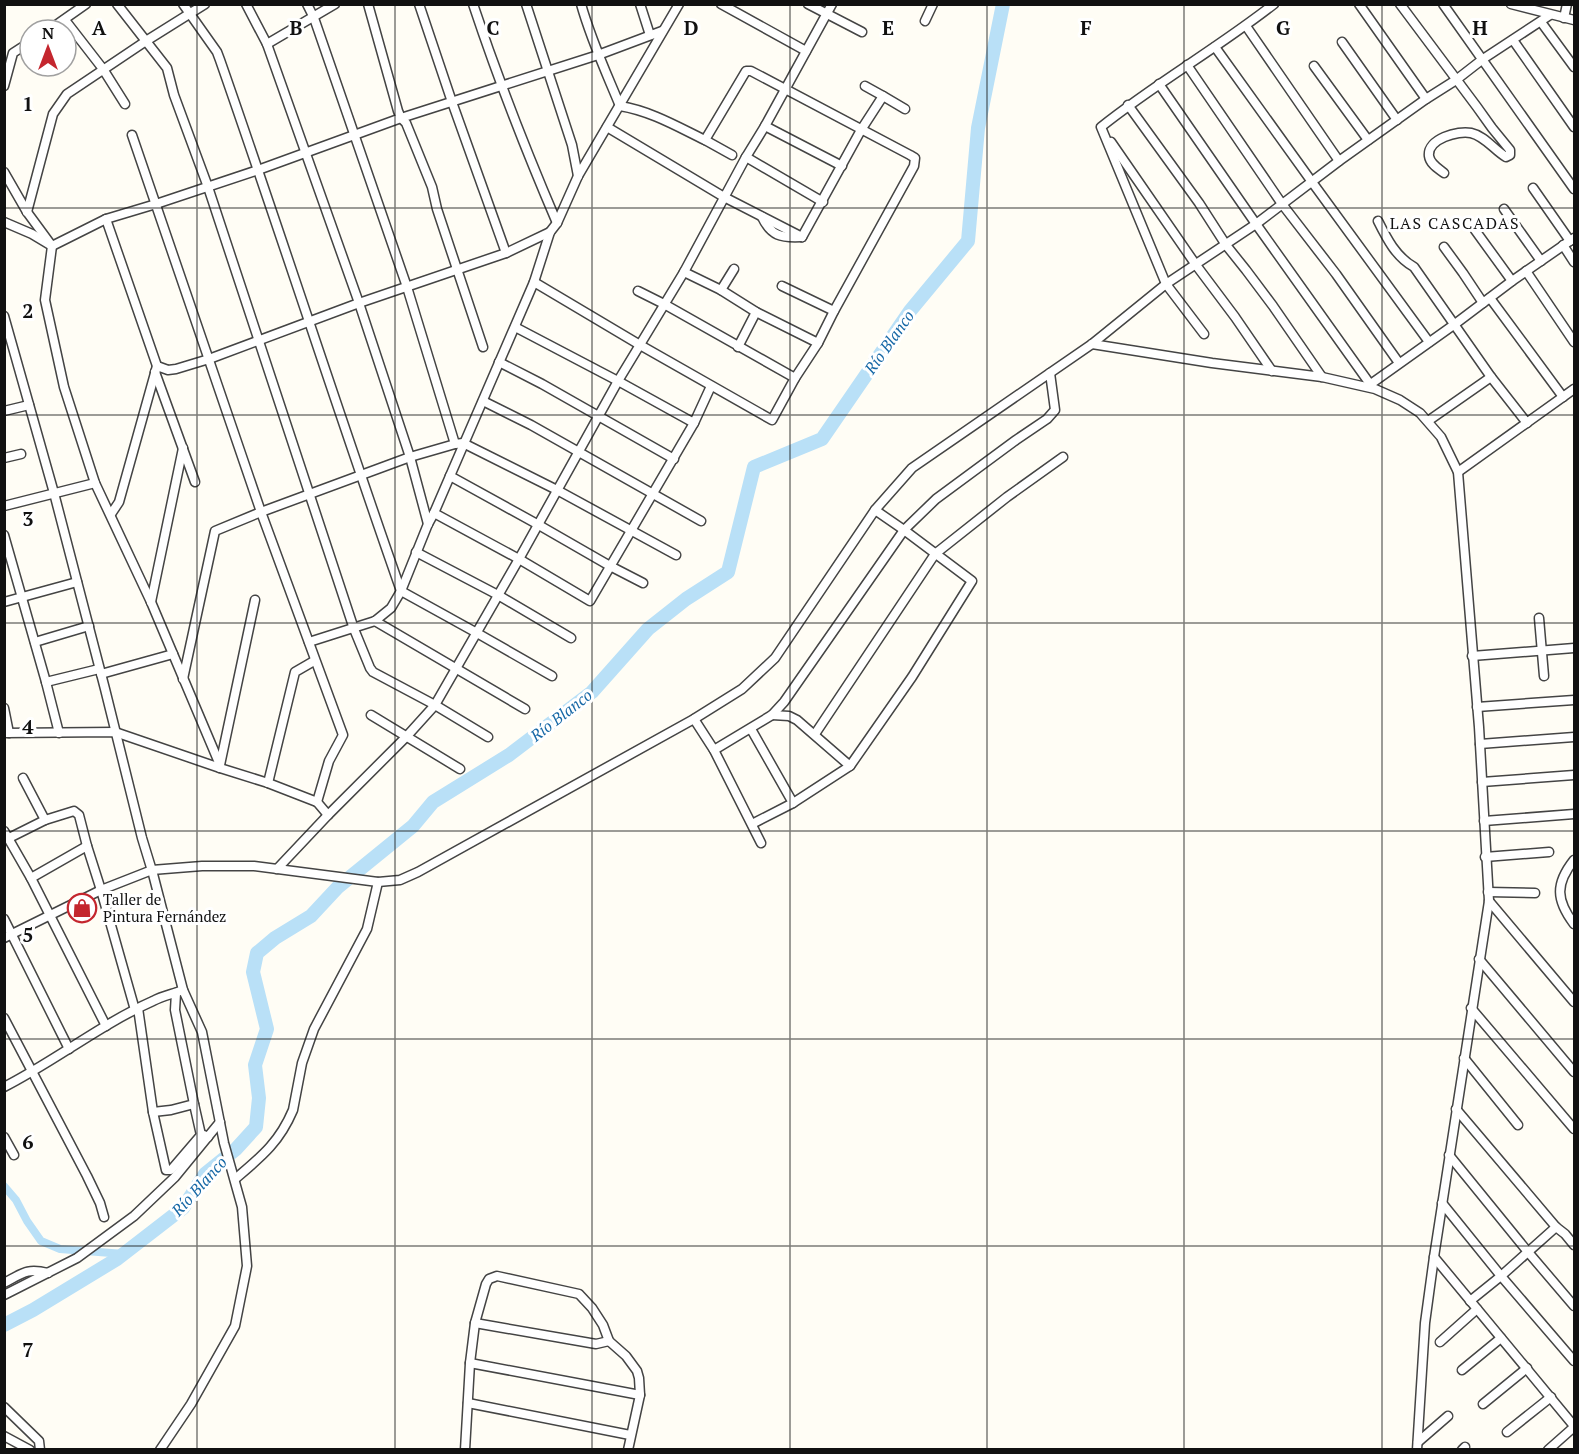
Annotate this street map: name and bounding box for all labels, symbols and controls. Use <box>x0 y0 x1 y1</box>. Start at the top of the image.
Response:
text: A <box>92 14 107 41</box>
text: B <box>290 14 303 41</box>
text: C <box>486 14 500 41</box>
text: D <box>684 14 698 41</box>
text: E <box>882 14 894 41</box>
text: F <box>1080 14 1092 41</box>
text: G <box>1276 14 1290 41</box>
text: H <box>1472 14 1488 41</box>
north arrow <box>18 18 78 78</box>
text: N <box>42 22 54 44</box>
text: 1 <box>22 90 34 117</box>
district label: LAS CASCADAS <box>1390 212 1520 234</box>
text: 2 <box>22 297 34 324</box>
water label: Río Blanco <box>858 306 919 379</box>
text: 3 <box>22 505 34 532</box>
water label: Río Blanco <box>525 684 597 747</box>
text: 4 <box>22 713 34 740</box>
place label: Taller de Pintura Fernández <box>103 889 226 926</box>
shop icon: Taller de Pintura Fernández <box>66 892 98 924</box>
text: 5 <box>22 921 34 948</box>
text: 6 <box>22 1128 34 1155</box>
water label: Río Blanco <box>166 1152 232 1221</box>
text: 7 <box>22 1336 34 1363</box>

